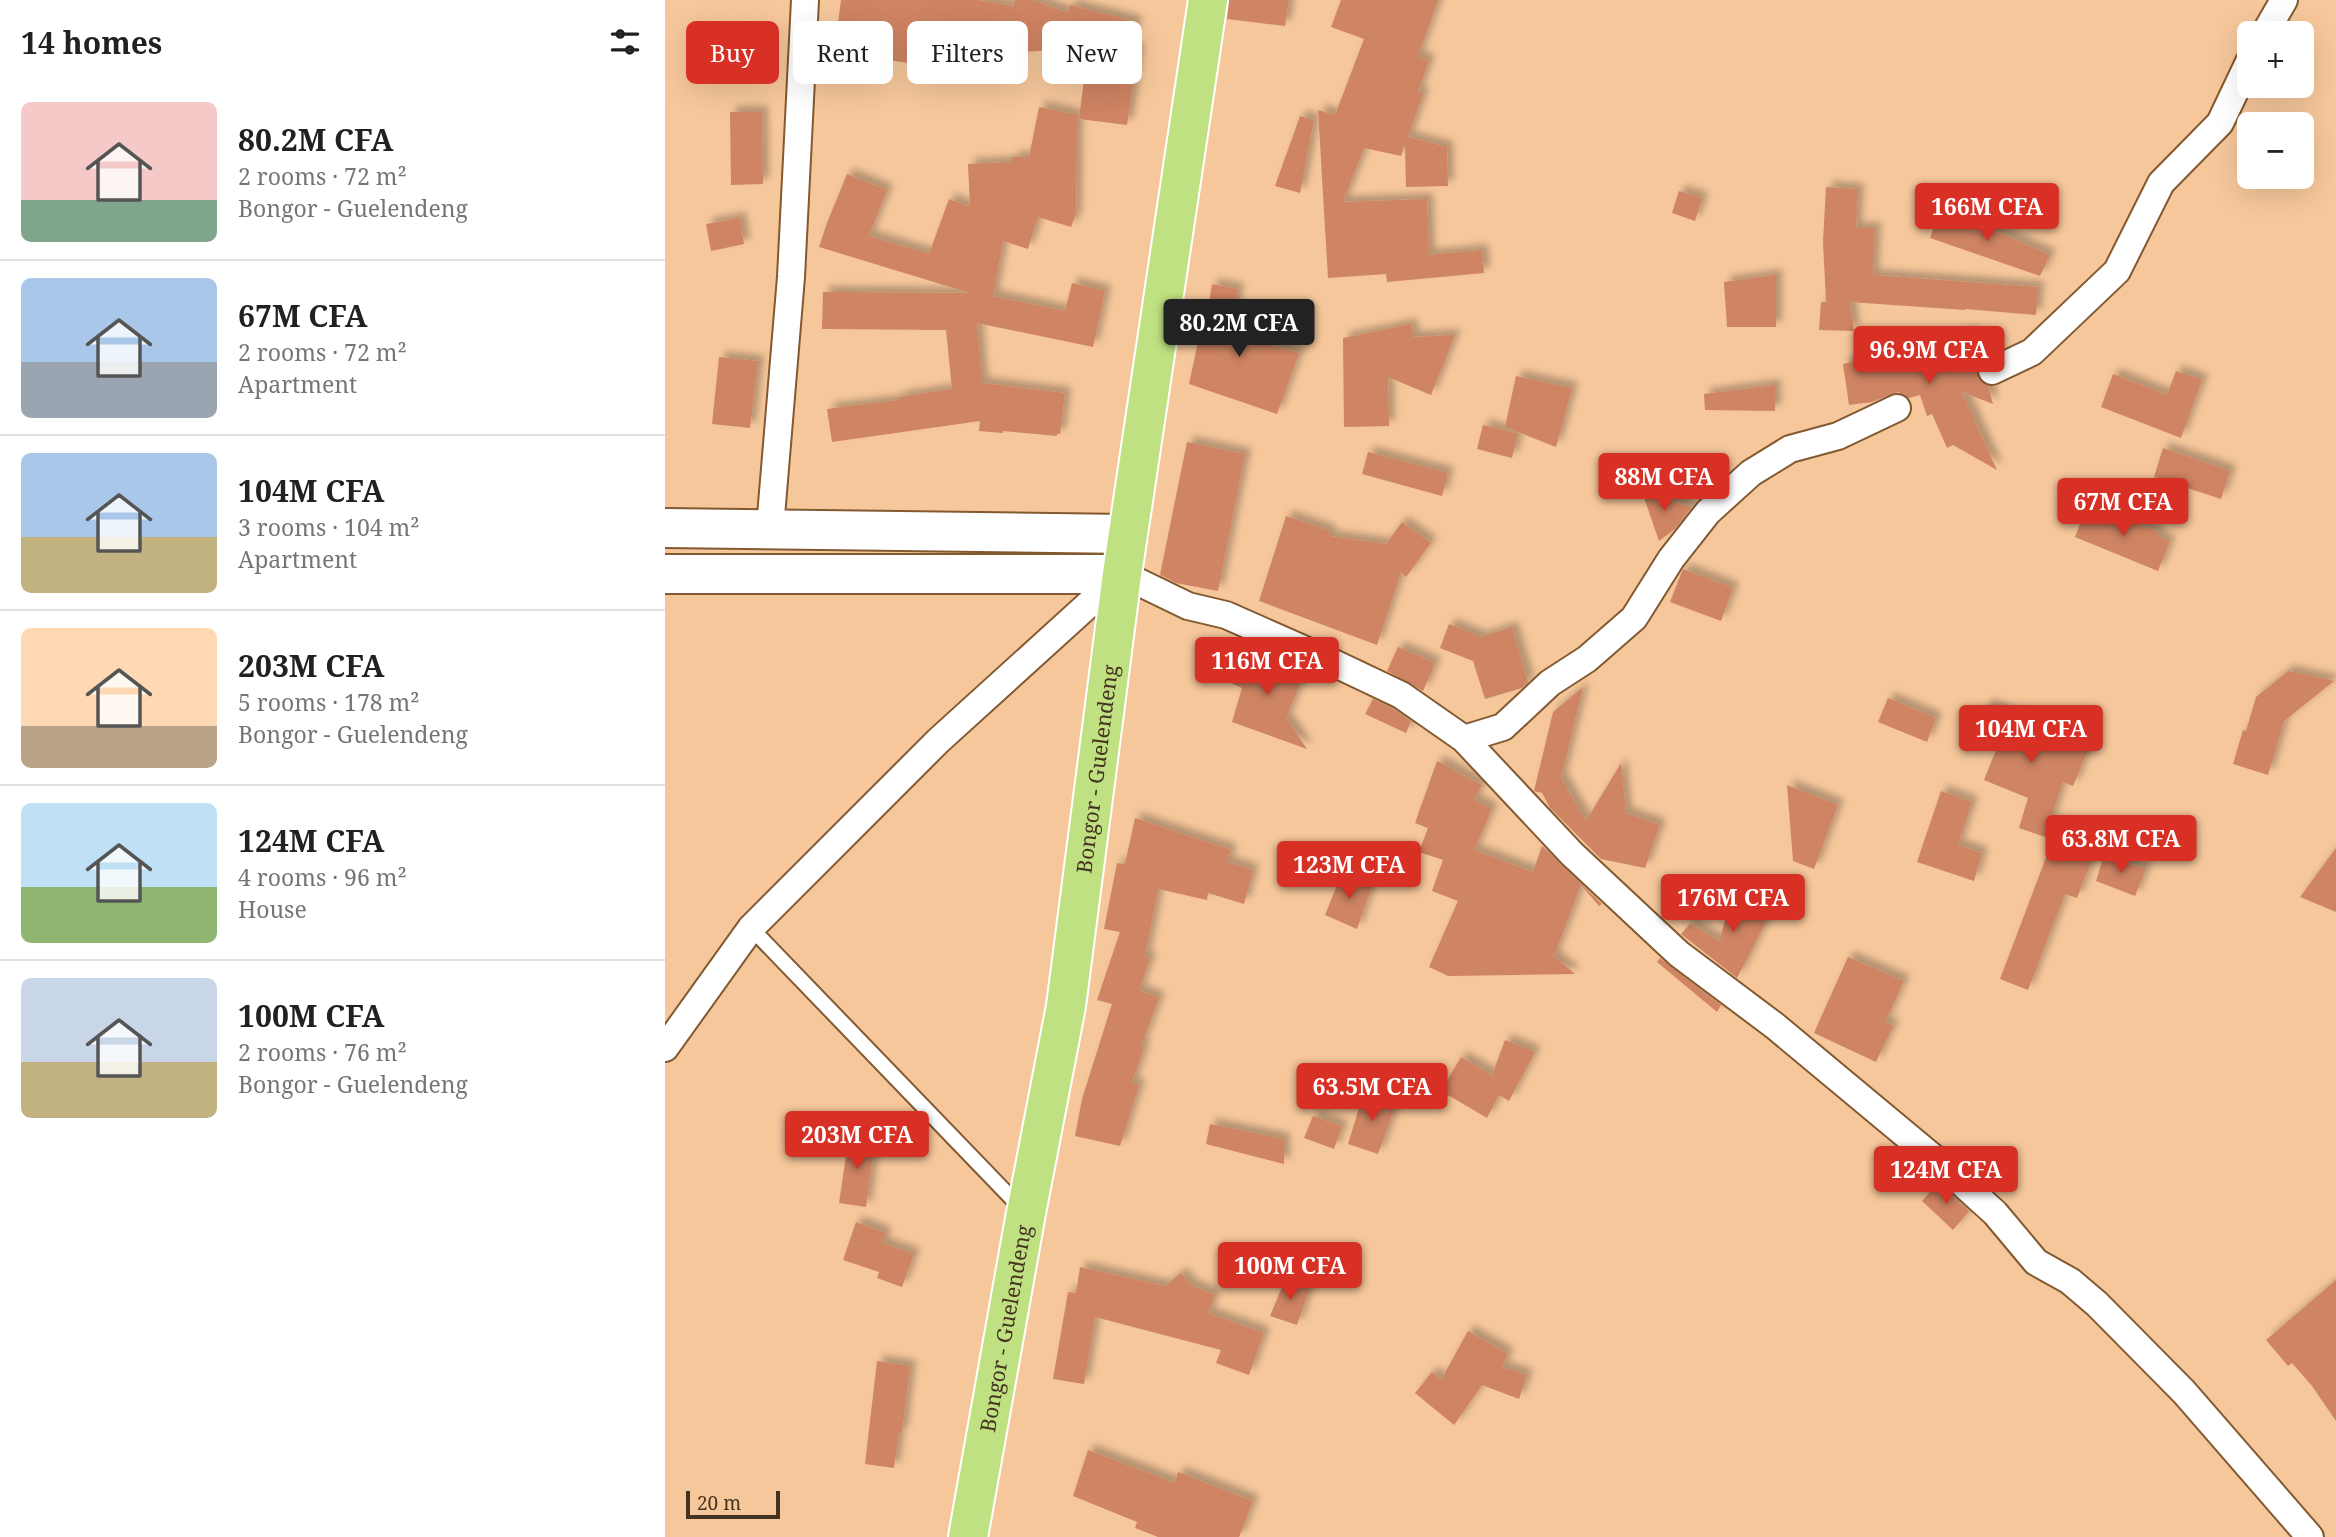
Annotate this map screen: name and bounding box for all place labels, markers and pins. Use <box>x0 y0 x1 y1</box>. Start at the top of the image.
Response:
pin: 166M CFA <box>1915 184 2059 243</box>
pin: 80.2M CFA <box>1159 300 1319 359</box>
pin: 96.9M CFA <box>1849 326 2009 386</box>
pin: 88M CFA <box>1599 454 1729 513</box>
pin: 67M CFA <box>2058 478 2188 538</box>
pin: 116M CFA <box>1195 638 1339 697</box>
pin: 104M CFA <box>1959 706 2103 765</box>
pin: 63.8M CFA <box>2041 816 2201 875</box>
pin: 123M CFA <box>1277 842 1421 901</box>
pin: 176M CFA <box>1661 874 1805 934</box>
pin: 63.5M CFA <box>1292 1064 1452 1123</box>
pin: 203M CFA <box>785 1112 929 1171</box>
pin: 124M CFA <box>1874 1146 2018 1206</box>
pin: 100M CFA <box>1218 1242 1362 1302</box>

